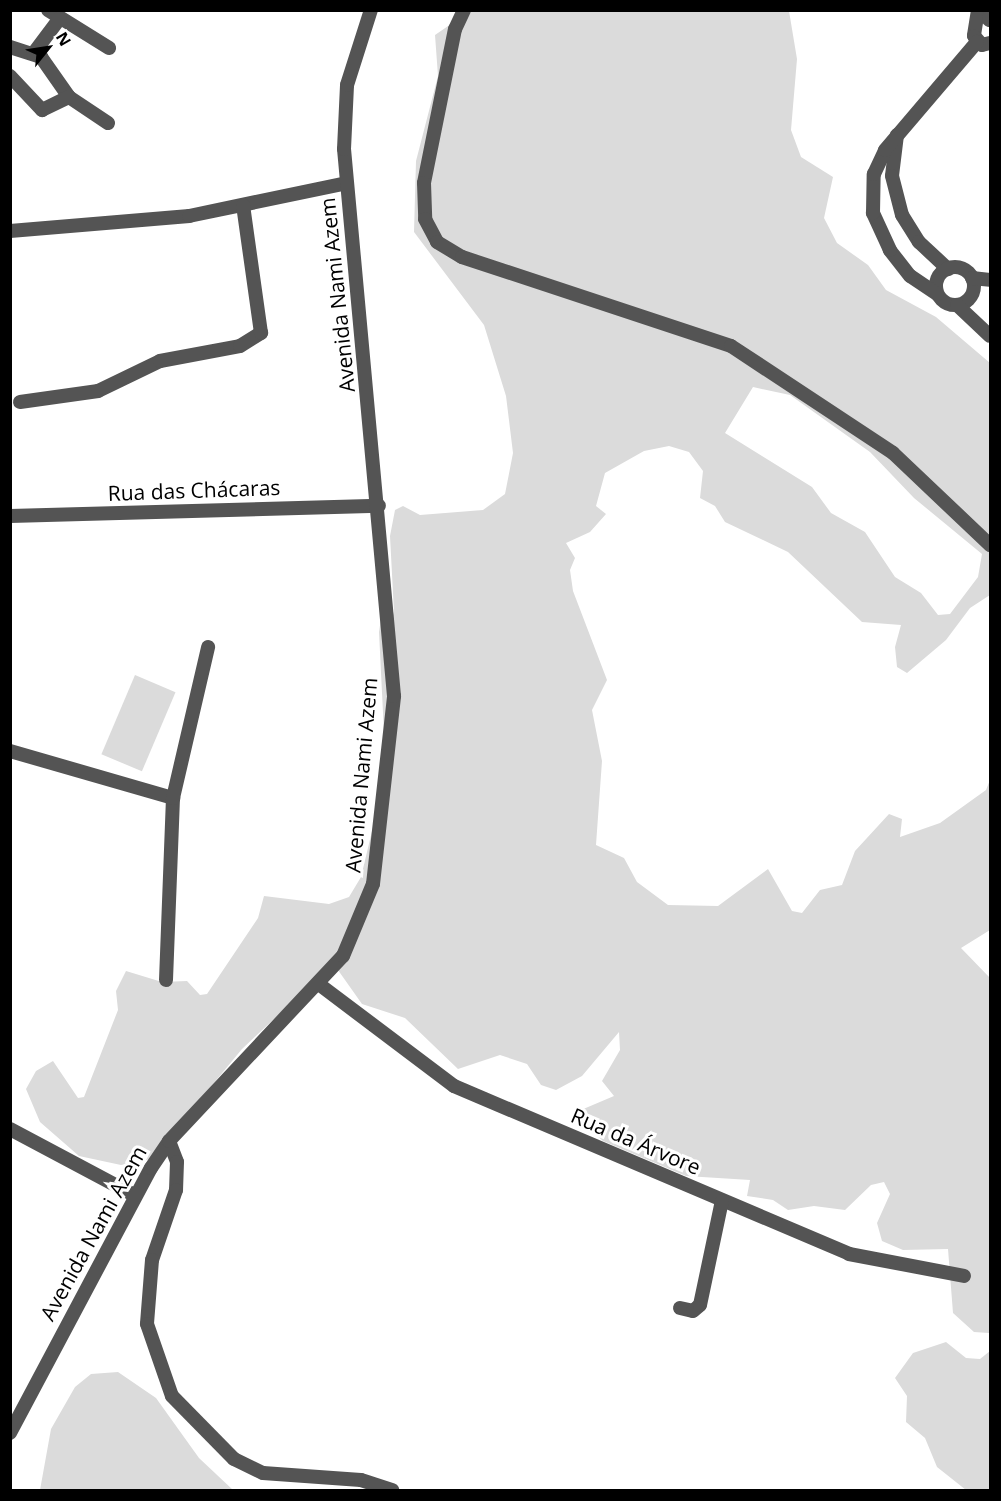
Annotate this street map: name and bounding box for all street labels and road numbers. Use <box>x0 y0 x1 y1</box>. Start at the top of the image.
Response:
street label: Avenida Nami Azem <box>314 196 360 394</box>
street label: Rua das Chácaras <box>107 474 281 506</box>
street label: Avenida Nami Azem <box>340 676 382 874</box>
street label: Rua da Árvore <box>567 1102 705 1180</box>
street label: Avenida Nami Azem <box>35 1141 151 1325</box>

